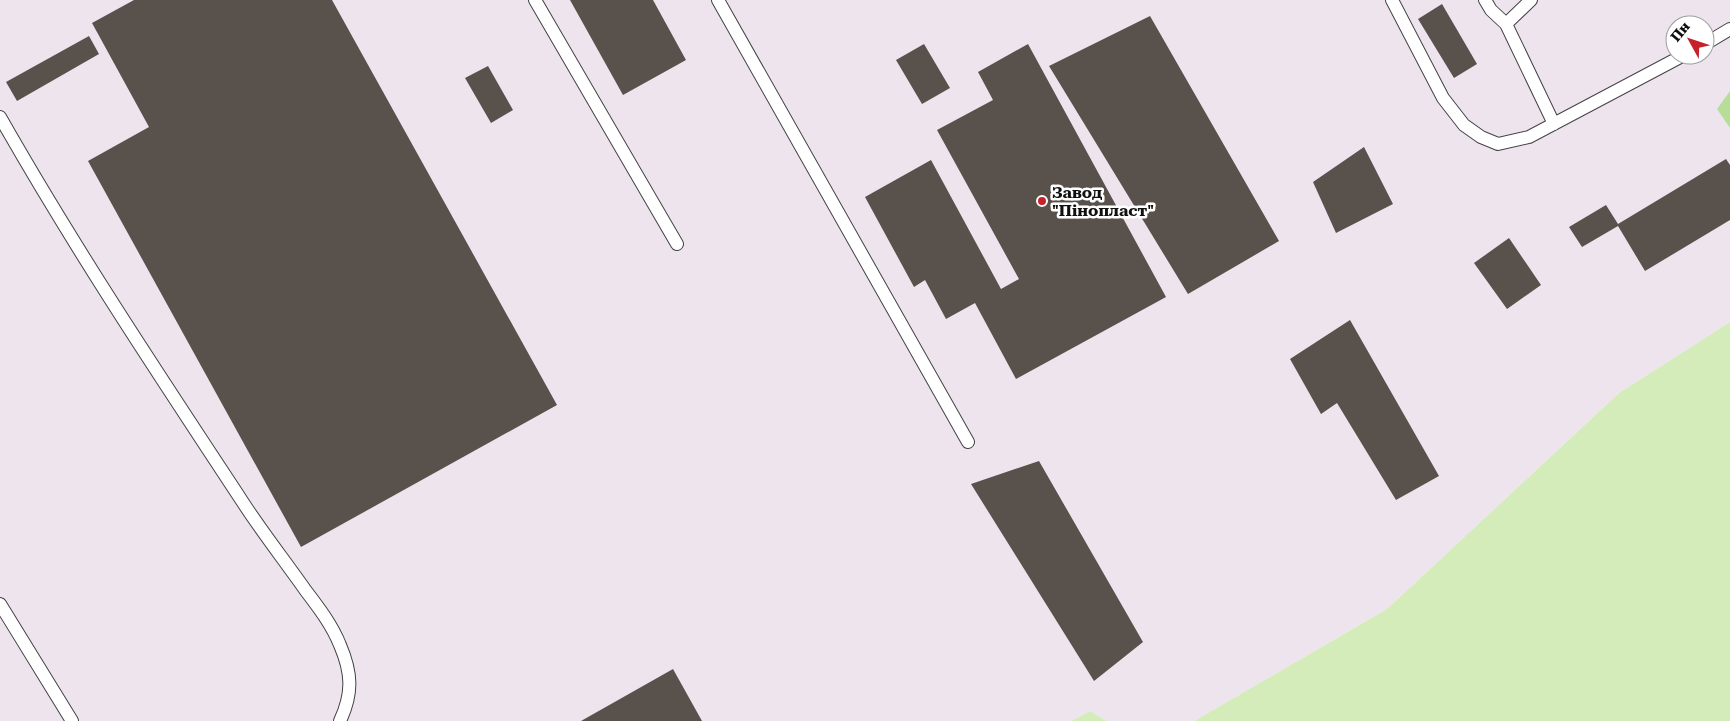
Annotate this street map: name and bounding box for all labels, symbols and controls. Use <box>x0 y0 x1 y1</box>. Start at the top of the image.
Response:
north arrow <box>1665 15 1715 65</box>
text: Пн <box>1667 18 1693 45</box>
place label: Завод "Пінопласт" <box>1052 183 1154 220</box>
marker: Завод "Пінопласт" <box>1036 195 1048 207</box>

